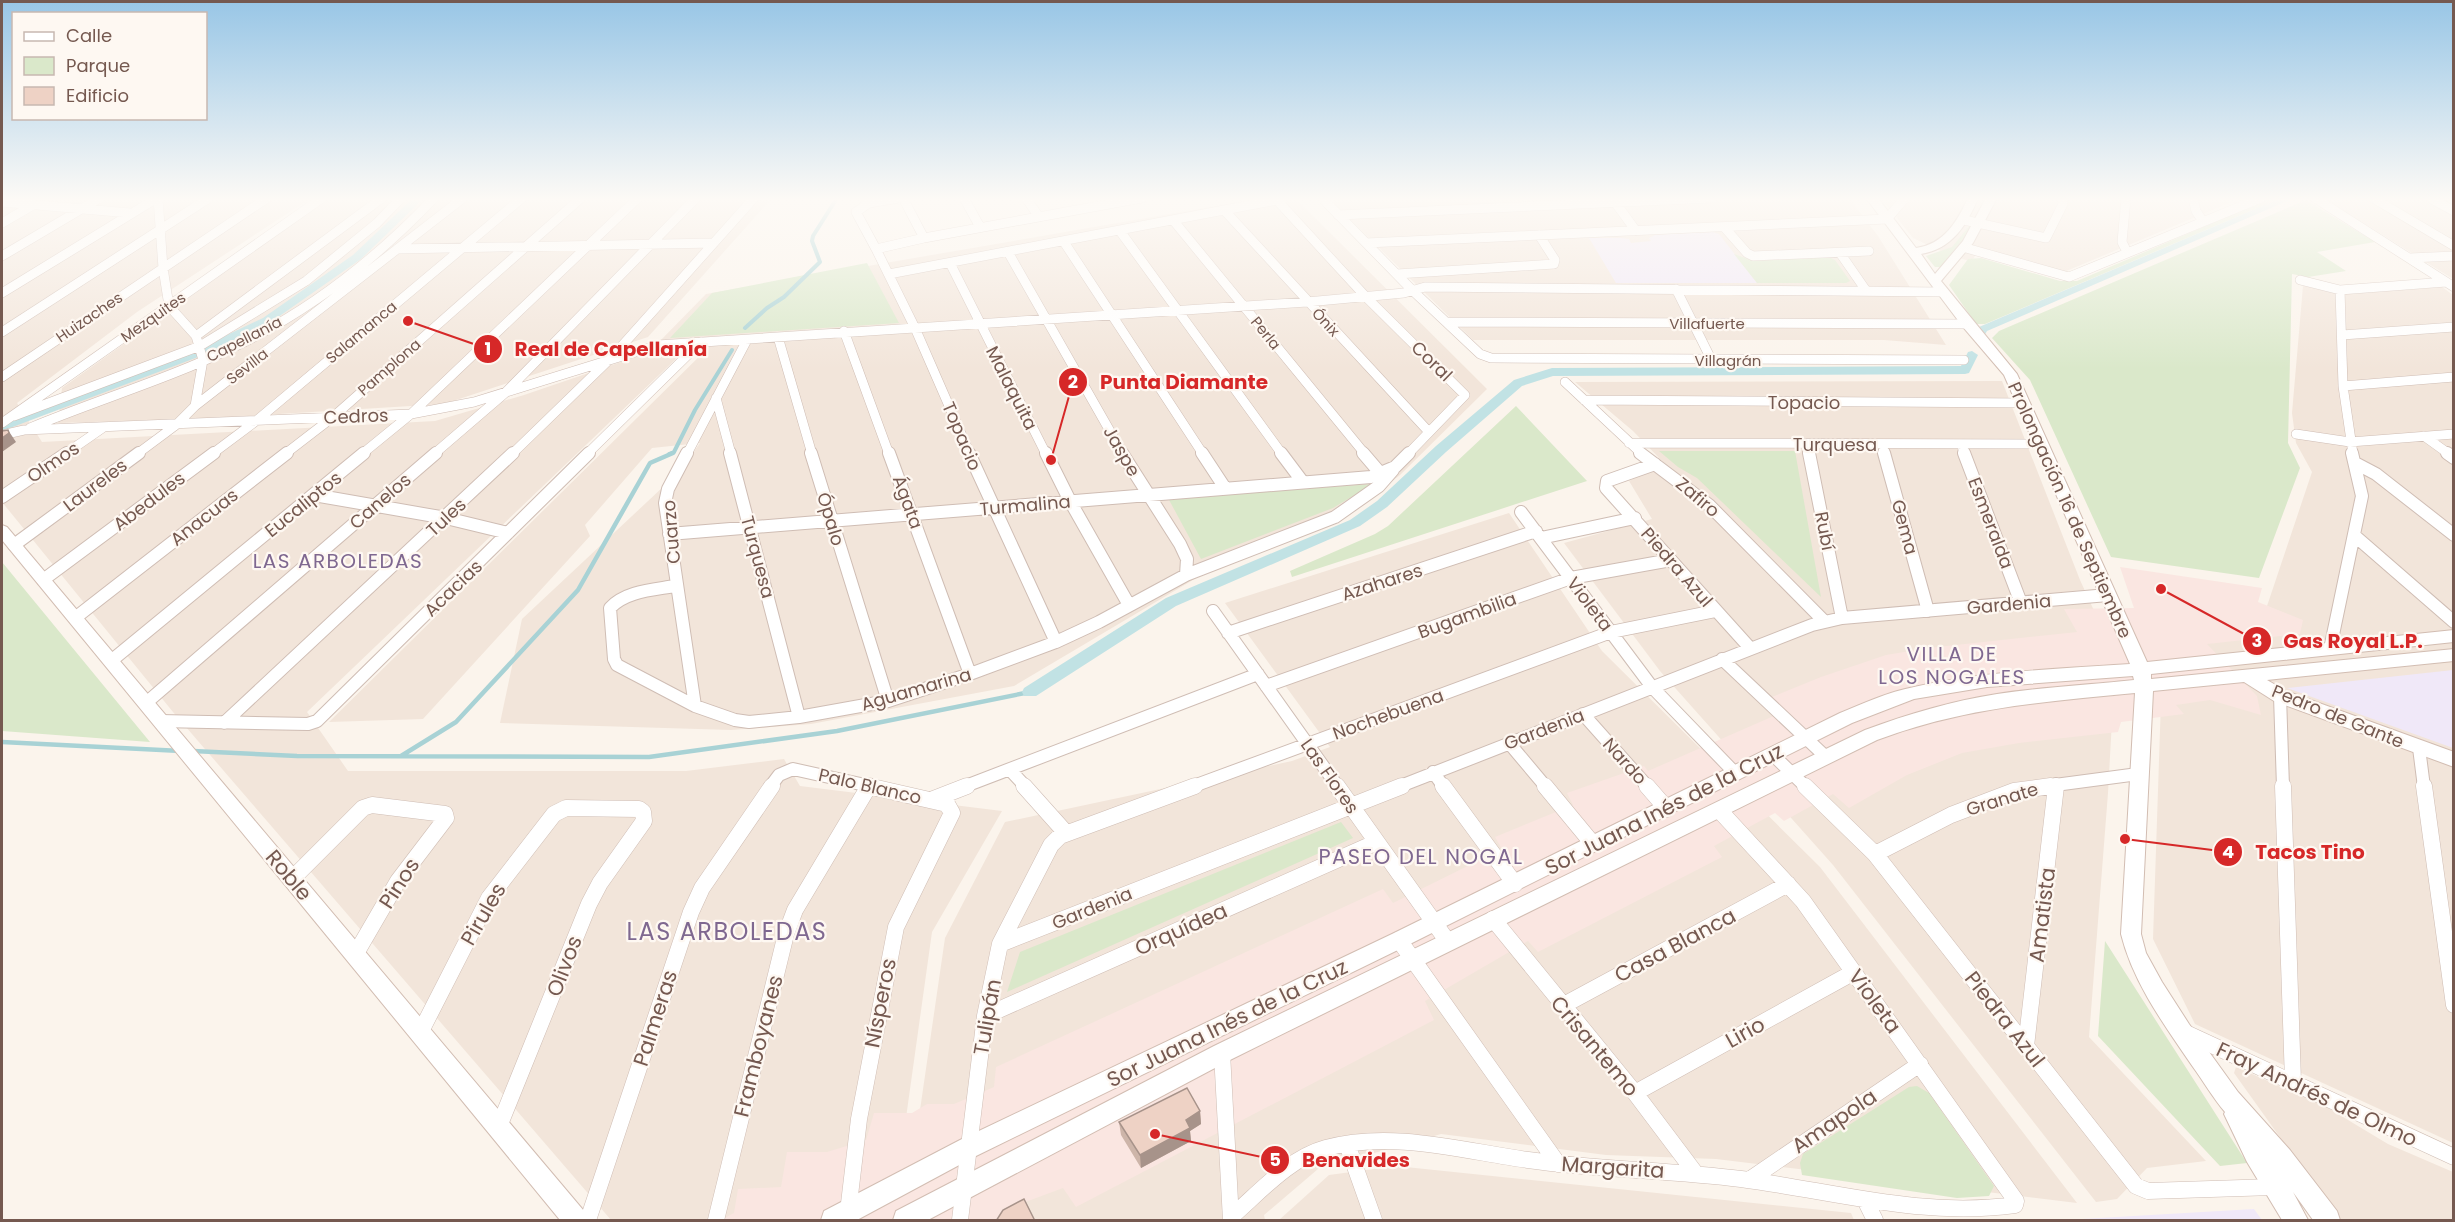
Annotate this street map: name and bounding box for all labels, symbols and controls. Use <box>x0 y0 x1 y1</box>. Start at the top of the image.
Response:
legend <box>12 12 207 120</box>
text: Calle <box>66 23 112 48</box>
text: Parque <box>66 53 130 78</box>
text: Edificio <box>66 83 129 108</box>
street label: Huizaches <box>51 287 127 347</box>
street label: Mezquites <box>116 287 190 347</box>
street label: Salamanca <box>321 296 401 368</box>
street label: Ónix <box>1307 303 1345 341</box>
street label: Capellanía <box>203 311 285 367</box>
street label: Perla <box>1246 312 1286 354</box>
street label: Villafuerte <box>1669 313 1745 334</box>
callout: Real de Capellanía <box>473 330 720 368</box>
street label: Pamplona <box>353 334 425 400</box>
text: Real de Capellanía <box>515 335 707 363</box>
street label: Coral <box>1406 335 1458 387</box>
text: 1 <box>485 336 491 361</box>
street label: Malaquita <box>980 342 1044 434</box>
street label: Sevilla <box>222 343 272 389</box>
street label: Villagrán <box>1695 350 1761 371</box>
callout: Punta Diamante <box>1058 363 1280 401</box>
text: Punta Diamante <box>1100 368 1268 396</box>
text: 2 <box>1068 369 1078 394</box>
street label: Prolongación 16 de Septiembre <box>2002 378 2138 642</box>
street label: Topacio <box>1768 390 1840 415</box>
street label: Topacio <box>936 398 988 474</box>
street label: Cedros <box>323 402 389 430</box>
street label: Jaspe <box>1098 421 1146 481</box>
street label: Turquesa <box>1793 432 1877 457</box>
street label: Olmos <box>22 435 84 489</box>
street label: Laureles <box>58 453 132 517</box>
street label: Eucaliptos <box>259 465 347 543</box>
street label: Abedules <box>108 466 190 536</box>
street label: Canelos <box>344 467 416 535</box>
street label: Zafiro <box>1671 471 1725 523</box>
street label: Ágata <box>887 472 929 532</box>
street label: Esmeralda <box>1962 474 2020 572</box>
street label: Anacuas <box>165 483 243 551</box>
street label: Ópalo <box>811 489 851 549</box>
street label: Turmalina <box>978 489 1072 521</box>
street label: Tules <box>421 492 471 542</box>
street label: Gema <box>1886 497 1924 557</box>
street label: Cuarzo <box>656 499 686 565</box>
street label: Rubí <box>1809 509 1841 553</box>
street label: Turquesa <box>735 513 781 601</box>
street label: Piedra Azul <box>1635 522 1719 612</box>
district label: LAS ARBOLEDAS <box>253 547 423 575</box>
street label: Acacias <box>418 554 488 622</box>
street label: Azahares <box>1338 557 1426 607</box>
street label: Violeta <box>1561 572 1619 636</box>
street label: Bugambilia <box>1414 586 1520 644</box>
street label: Gardenia <box>1966 588 2052 620</box>
callout: Gas Royal L.P. <box>2242 622 2435 660</box>
text: Gas Royal L.P. <box>2283 627 2423 655</box>
text: 3 <box>2252 628 2262 653</box>
district label: VILLA DE LOS NOGALES <box>1878 640 2026 691</box>
street label: Aguamarina <box>858 661 974 717</box>
street label: Pedro de Gante <box>2268 678 2408 754</box>
street label: Nochebuena <box>1329 682 1447 746</box>
street label: Gardenia <box>1500 702 1588 756</box>
street label: Nardo <box>1597 732 1653 790</box>
street label: Las Flores <box>1295 733 1365 819</box>
street label: Sor Juana Inés de la Cruz <box>1540 736 1788 882</box>
street label: Palo Blanco <box>816 762 924 810</box>
street label: Granate <box>1963 776 2041 822</box>
callout: Tacos Tino <box>2213 833 2377 871</box>
text: Tacos Tino <box>2255 838 2365 866</box>
text: 4 <box>2222 839 2234 864</box>
district label: PASEO DEL NOGAL <box>1318 842 1524 871</box>
street label: Roble <box>259 843 319 907</box>
street label: Pinos <box>372 852 426 914</box>
street label: Amatista <box>2022 866 2062 964</box>
street label: Pirules <box>454 877 512 951</box>
street label: Gardenia <box>1048 881 1136 935</box>
street label: Orquídea <box>1130 896 1232 962</box>
street label: Casa Blanca <box>1609 901 1741 989</box>
district label: LAS ARBOLEDAS <box>627 915 827 948</box>
street label: Olivos <box>539 931 589 1001</box>
street label: Sor Juana Inés de la Cruz <box>1102 952 1352 1094</box>
street label: Nísperos <box>857 956 903 1050</box>
street label: Violeta <box>1842 963 1908 1039</box>
street label: Piedra Azul <box>1958 965 2052 1073</box>
street label: Palmeras <box>626 966 684 1070</box>
street label: Framboyanes <box>726 972 790 1120</box>
street label: Tulipán <box>966 977 1008 1057</box>
street label: Crisantemo <box>1544 989 1646 1103</box>
street label: Lirio <box>1720 1009 1770 1055</box>
street label: Fray Andrés de Olmo <box>2212 1035 2422 1153</box>
street label: Amapola <box>1786 1082 1882 1160</box>
callout: Benavides <box>1260 1141 1422 1179</box>
text: Benavides <box>1302 1146 1410 1174</box>
text: 5 <box>1269 1147 1281 1172</box>
street label: Margarita <box>1560 1149 1666 1185</box>

